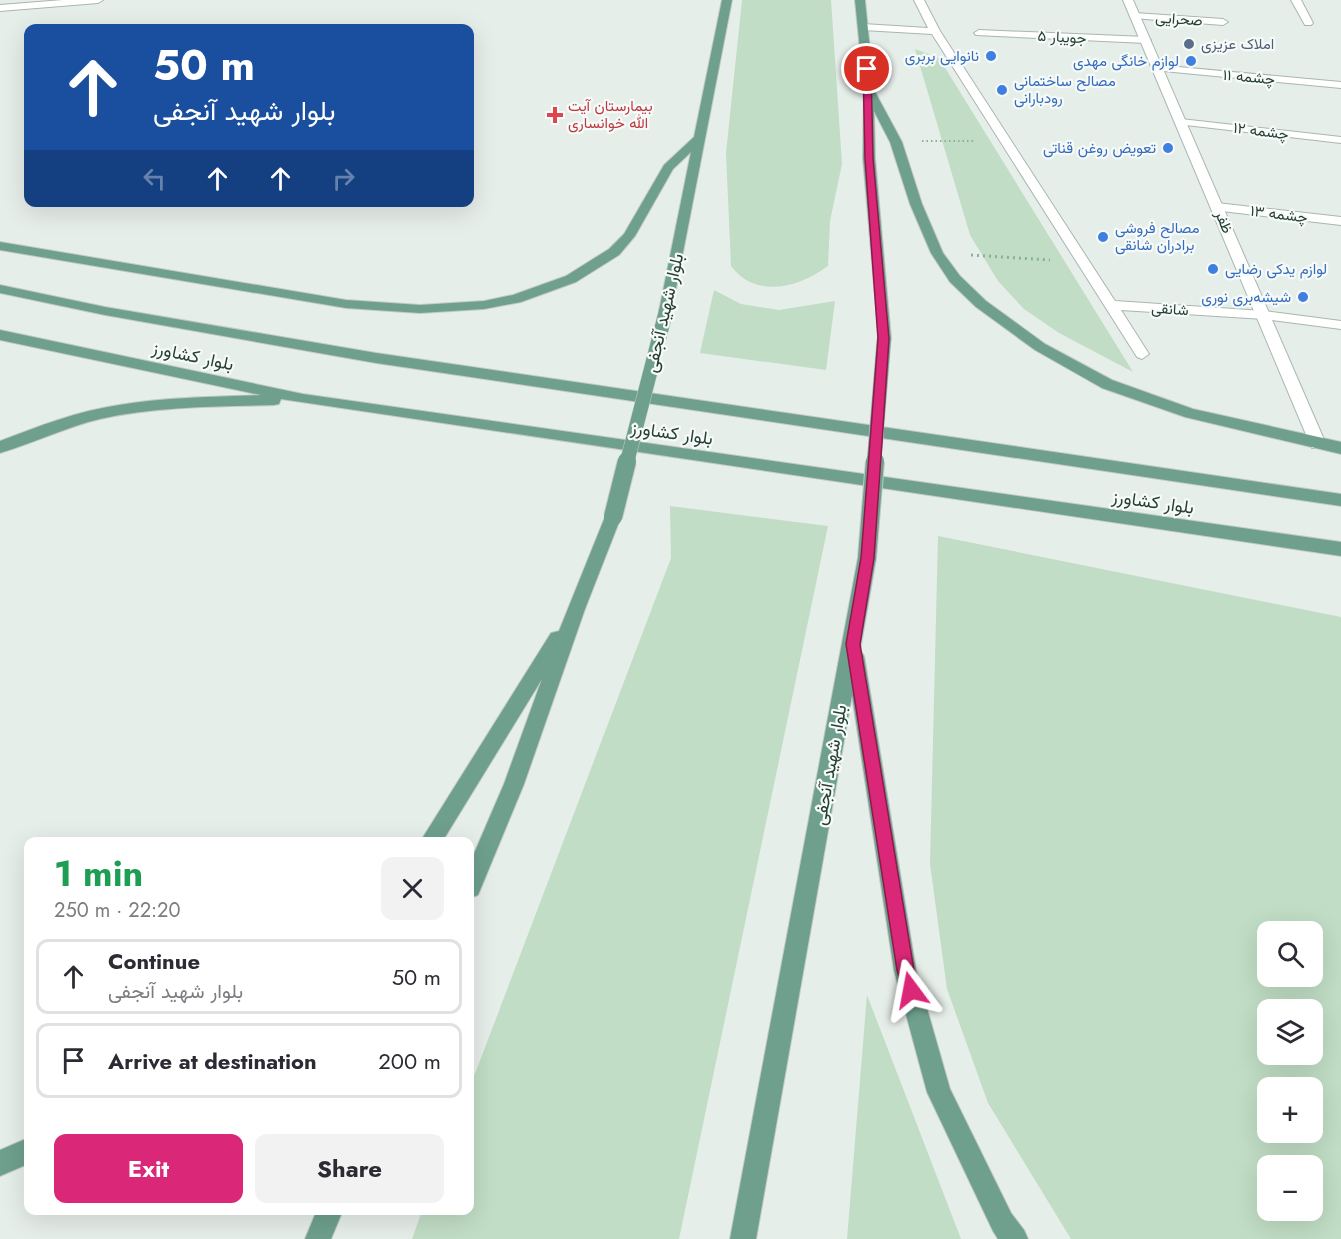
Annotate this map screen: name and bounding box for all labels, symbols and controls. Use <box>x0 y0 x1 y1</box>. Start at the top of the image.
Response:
street label: صحرایی <box>1155 6 1203 32</box>
street label: جویبار ۵ <box>1037 25 1087 49</box>
place label: املاک عزیزی <box>1201 33 1274 55</box>
text: 50 m <box>153 35 255 96</box>
marker: املاک عزیزی <box>1182 37 1196 51</box>
pin <box>841 43 892 94</box>
place label: نانوایی بربری <box>905 45 979 67</box>
icon: ahead <box>54 48 132 126</box>
marker: نانوایی بربری <box>984 49 998 63</box>
place label: لوازم خانگی مهدی <box>1073 50 1179 72</box>
icon: arrive <box>850 52 883 85</box>
marker: لوازم خانگی مهدی <box>1184 54 1198 68</box>
street label: چشمه ۱۱ <box>1222 64 1276 90</box>
place label: مصالح ساختمانی رودبارانی <box>1014 70 1116 109</box>
marker: مصالح ساختمانی رودبارانی <box>995 83 1009 97</box>
text: بلوار شهید آنجفی <box>153 91 335 130</box>
place label: بیمارستان آیت الله خوانساری <box>568 95 653 134</box>
marker: بیمارستان آیت الله خوانساری <box>546 106 564 124</box>
street label: چشمه ۱۲ <box>1232 117 1290 145</box>
place label: تعویض روغن قناتی <box>1043 137 1156 159</box>
marker: تعویض روغن قناتی <box>1161 141 1175 155</box>
icon: left <box>138 162 171 195</box>
icon: ahead <box>201 162 234 195</box>
icon: ahead <box>264 162 297 195</box>
icon: right <box>327 162 360 195</box>
street label: چشمه ۱۳ <box>1249 200 1309 228</box>
street label: ظفر <box>1209 206 1239 237</box>
place label: مصالح فروشی برادران شانقی <box>1115 217 1200 256</box>
marker: مصالح فروشی برادران شانقی <box>1096 230 1110 244</box>
street label: بلوار شهید آنجفی <box>638 251 690 375</box>
place label: لوازم یدکی رضایی <box>1225 258 1327 280</box>
marker: لوازم یدکی رضایی <box>1206 262 1220 276</box>
place label: شیشه‌بری نوری <box>1201 286 1291 308</box>
marker: شیشه‌بری نوری <box>1296 290 1310 304</box>
street label: شانقی <box>1151 297 1190 321</box>
street label: بلوار کشاورز <box>149 334 236 377</box>
street label: بلوار کشاورز <box>628 414 715 452</box>
street label: بلوار کشاورز <box>1109 483 1196 521</box>
street label: بلوار شهید آنجفی <box>807 703 853 827</box>
text: 1 min <box>54 847 143 899</box>
button: close <box>381 857 444 920</box>
text: 250 m · 22:20 <box>54 896 180 925</box>
map controls <box>1257 921 1323 1221</box>
button: search <box>1257 921 1323 987</box>
text: Continue <box>108 945 200 977</box>
position arrow <box>879 958 943 1022</box>
icon: ahead <box>57 960 90 993</box>
text: 50 m <box>392 961 441 993</box>
text: بلوار شهید آنجفی <box>108 977 243 1006</box>
button: layers <box>1257 999 1323 1065</box>
icon: arrive <box>57 1044 90 1077</box>
text: Arrive at destination <box>108 1045 317 1077</box>
text: 200 m <box>378 1045 441 1077</box>
button: + <box>1257 1077 1323 1143</box>
button: Exit <box>54 1134 243 1203</box>
button: Share <box>255 1134 444 1203</box>
button: − <box>1257 1155 1323 1221</box>

